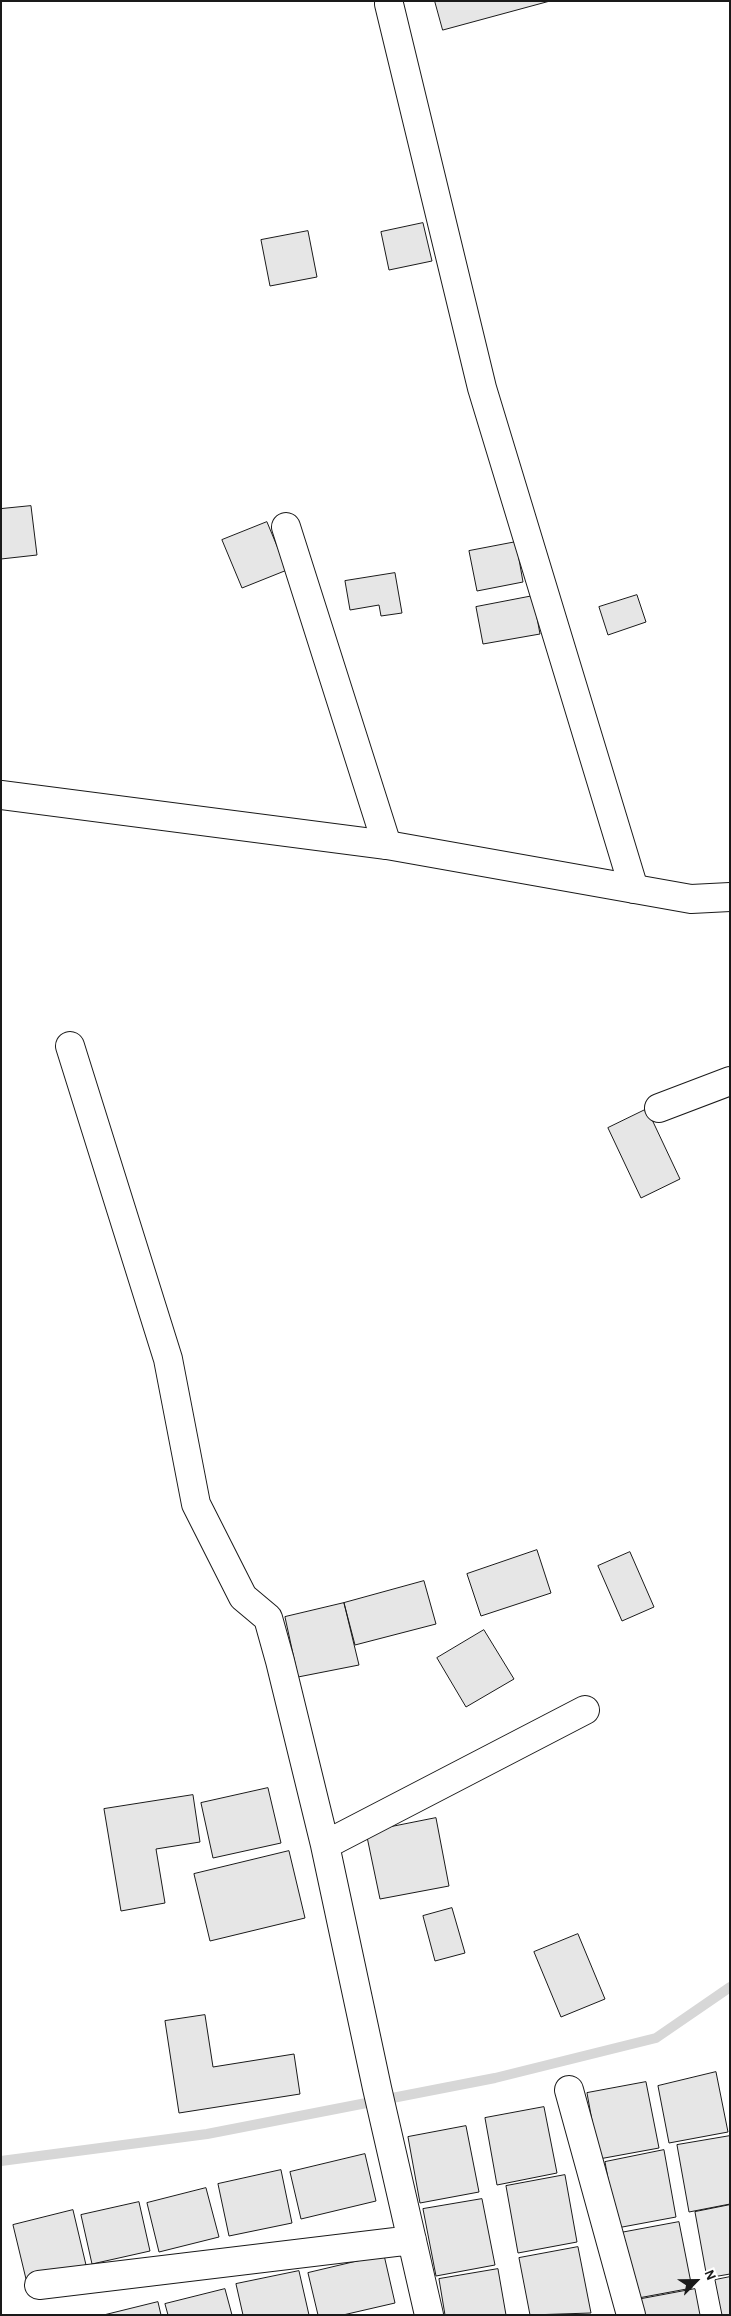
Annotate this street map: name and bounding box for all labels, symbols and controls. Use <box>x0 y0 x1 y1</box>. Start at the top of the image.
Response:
north arrow <box>671 2256 721 2306</box>
text: N <box>701 2268 718 2282</box>

